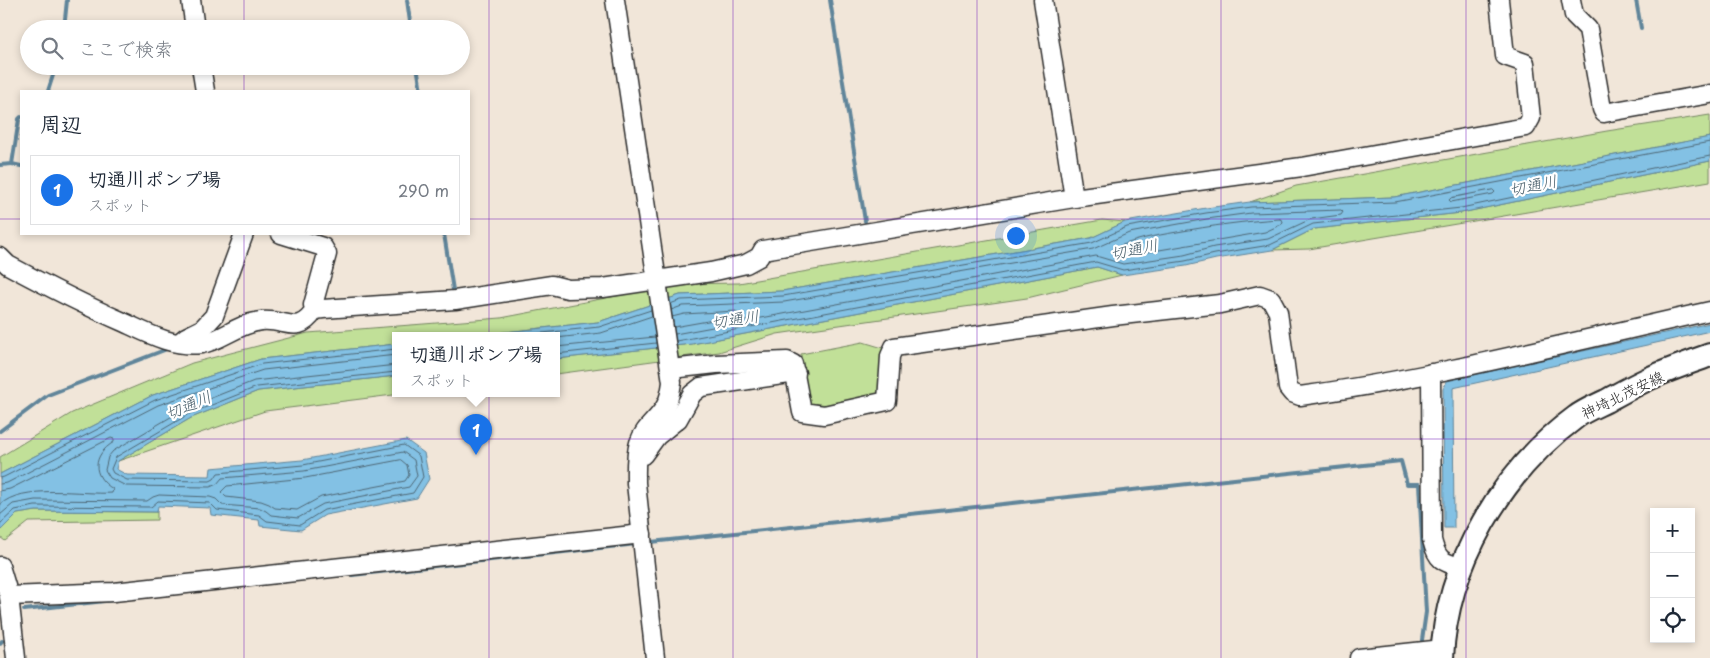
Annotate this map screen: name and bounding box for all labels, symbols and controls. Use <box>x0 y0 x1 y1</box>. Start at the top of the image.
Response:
search box <box>20 20 470 75</box>
icon: search <box>38 34 66 62</box>
text: ここで検索 <box>78 34 173 62</box>
text: 周辺 <box>40 107 82 139</box>
text: 切通川ポンプ場 <box>88 164 221 192</box>
water label: 切通川 <box>1507 168 1559 200</box>
text: 1 <box>53 178 61 202</box>
text: 290 m <box>398 178 449 202</box>
text: スポット <box>88 192 152 216</box>
your location <box>1003 223 1029 249</box>
water label: 切通川 <box>1108 232 1160 264</box>
water label: 切通川 <box>710 303 760 333</box>
popup <box>392 332 560 397</box>
text: 切通川ポンプ場 <box>409 339 543 367</box>
street label: 神埼北茂安線 <box>1577 364 1667 424</box>
text: スポット <box>409 367 474 391</box>
water label: 切通川 <box>161 384 215 424</box>
pin: 1 <box>460 414 492 455</box>
map controls <box>1650 508 1695 643</box>
button: + <box>1650 508 1695 553</box>
button: − <box>1650 553 1695 598</box>
button: locate <box>1650 598 1695 643</box>

